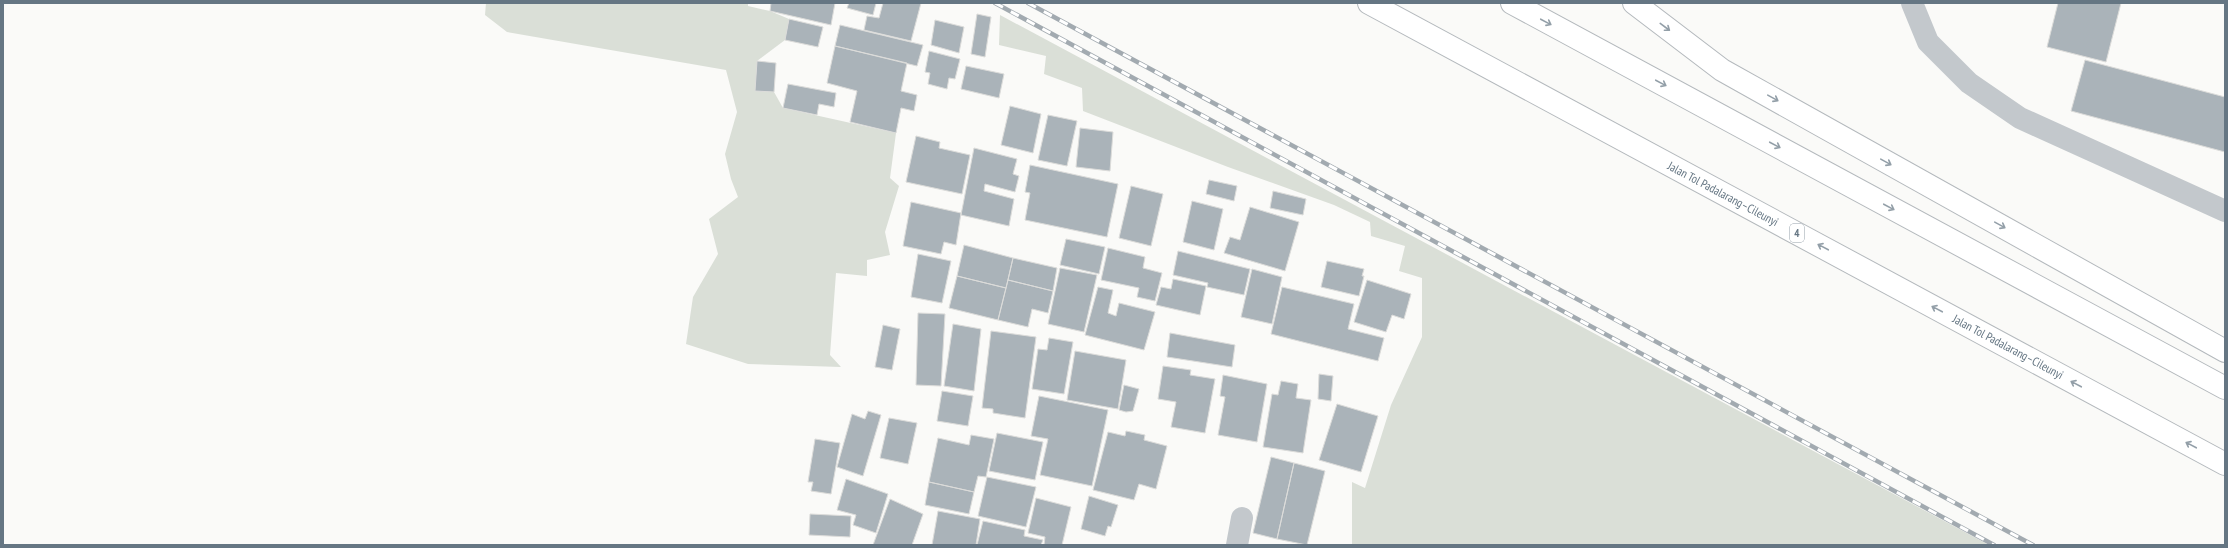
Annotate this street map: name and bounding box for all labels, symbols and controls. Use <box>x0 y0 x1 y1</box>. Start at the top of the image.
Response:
one-way arrow <box>1540 18 1552 26</box>
one-way arrow <box>1659 22 1670 31</box>
one-way arrow <box>1655 80 1667 88</box>
one-way arrow <box>1767 95 1779 103</box>
one-way arrow <box>1769 142 1781 150</box>
street label: Jalan Tol Padalarang–Cileunyi <box>1664 158 1781 229</box>
one-way arrow <box>1880 159 1892 166</box>
one-way arrow <box>1883 204 1895 211</box>
one-way arrow <box>1994 222 2006 230</box>
road number: 4 <box>1790 224 1804 242</box>
one-way arrow <box>1817 243 1829 251</box>
one-way arrow <box>1931 305 1943 312</box>
street label: Jalan Tol Padalarang–Cileunyi <box>1949 311 2066 382</box>
one-way arrow <box>2070 379 2082 387</box>
one-way arrow <box>2185 441 2197 449</box>

